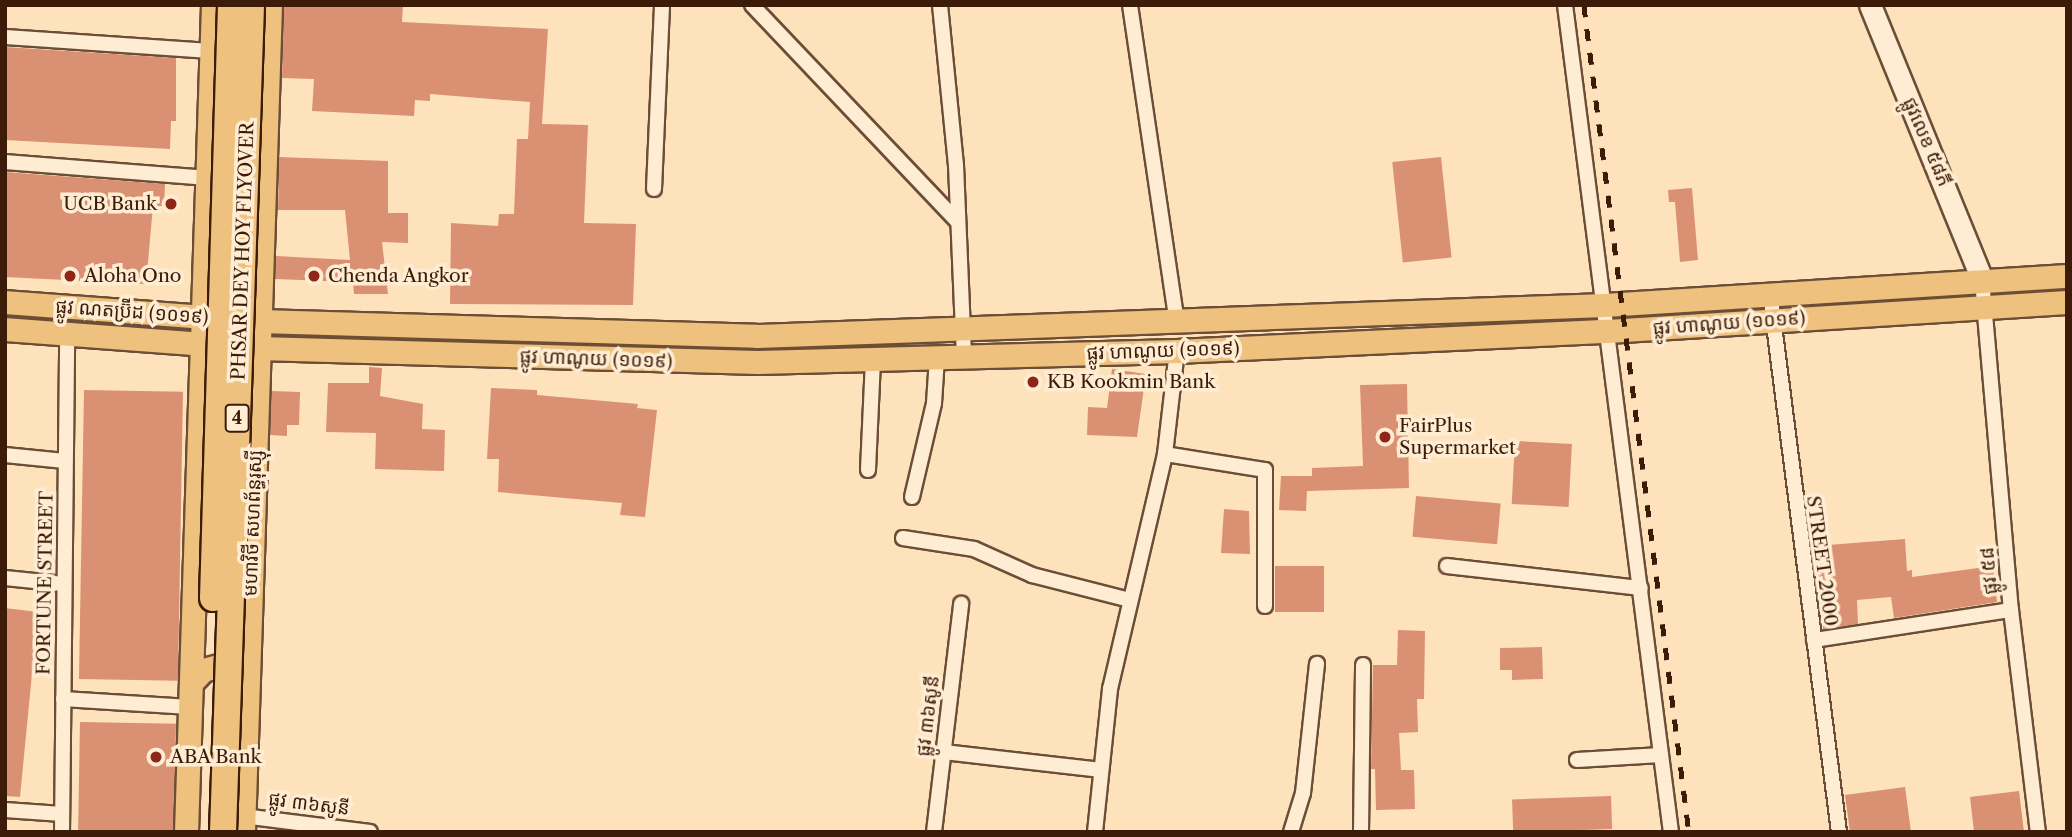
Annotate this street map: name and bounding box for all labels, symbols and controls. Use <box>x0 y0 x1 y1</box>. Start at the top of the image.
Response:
street label: ផ្លូវលេខ ៥៨ភី <box>1898 94 1956 190</box>
street label: PHSAR DEY HOY FLYOVER <box>227 120 259 382</box>
place label: UCB Bank <box>63 193 157 215</box>
marker: UCB Bank <box>163 196 179 212</box>
place label: Aloha Ono <box>84 265 182 287</box>
place label: Chenda Angkor <box>328 265 470 287</box>
marker: Aloha Ono <box>62 268 78 284</box>
marker: Chenda Angkor <box>306 268 322 284</box>
street label: ផ្លូវ ណតប្រ៊ីដ (១០១៩) <box>55 295 209 329</box>
street label: ផ្លូវ ហាណូយ (១០១៩) <box>1652 306 1806 340</box>
street label: ផ្លូវ ហាណូយ (១០១៩) <box>1086 337 1240 365</box>
street label: ផ្លូវ ហាណូយ (១០១៩) <box>519 345 673 373</box>
place label: KB Kookmin Bank <box>1047 371 1215 393</box>
marker: KB Kookmin Bank <box>1025 374 1041 390</box>
road number: 4 <box>223 404 251 432</box>
place label: FairPlus Supermarket <box>1399 415 1516 459</box>
marker: FairPlus Supermarket <box>1377 429 1393 445</box>
street label: មហាវិថី សហព័ន្ធរុស្ស៊ី <box>239 449 267 597</box>
street label: FORTUNE STREET <box>32 491 58 675</box>
street label: STREET 2000 <box>1802 494 1842 628</box>
street label: ផ្លូវ ៥៨ <box>1976 546 2002 596</box>
street label: ផ្លូវ ៣៦សូនី <box>912 674 944 758</box>
place label: ABA Bank <box>170 746 262 768</box>
marker: ABA Bank <box>148 749 164 765</box>
street label: ផ្លូវ ៣៦សូនី <box>267 788 351 820</box>

